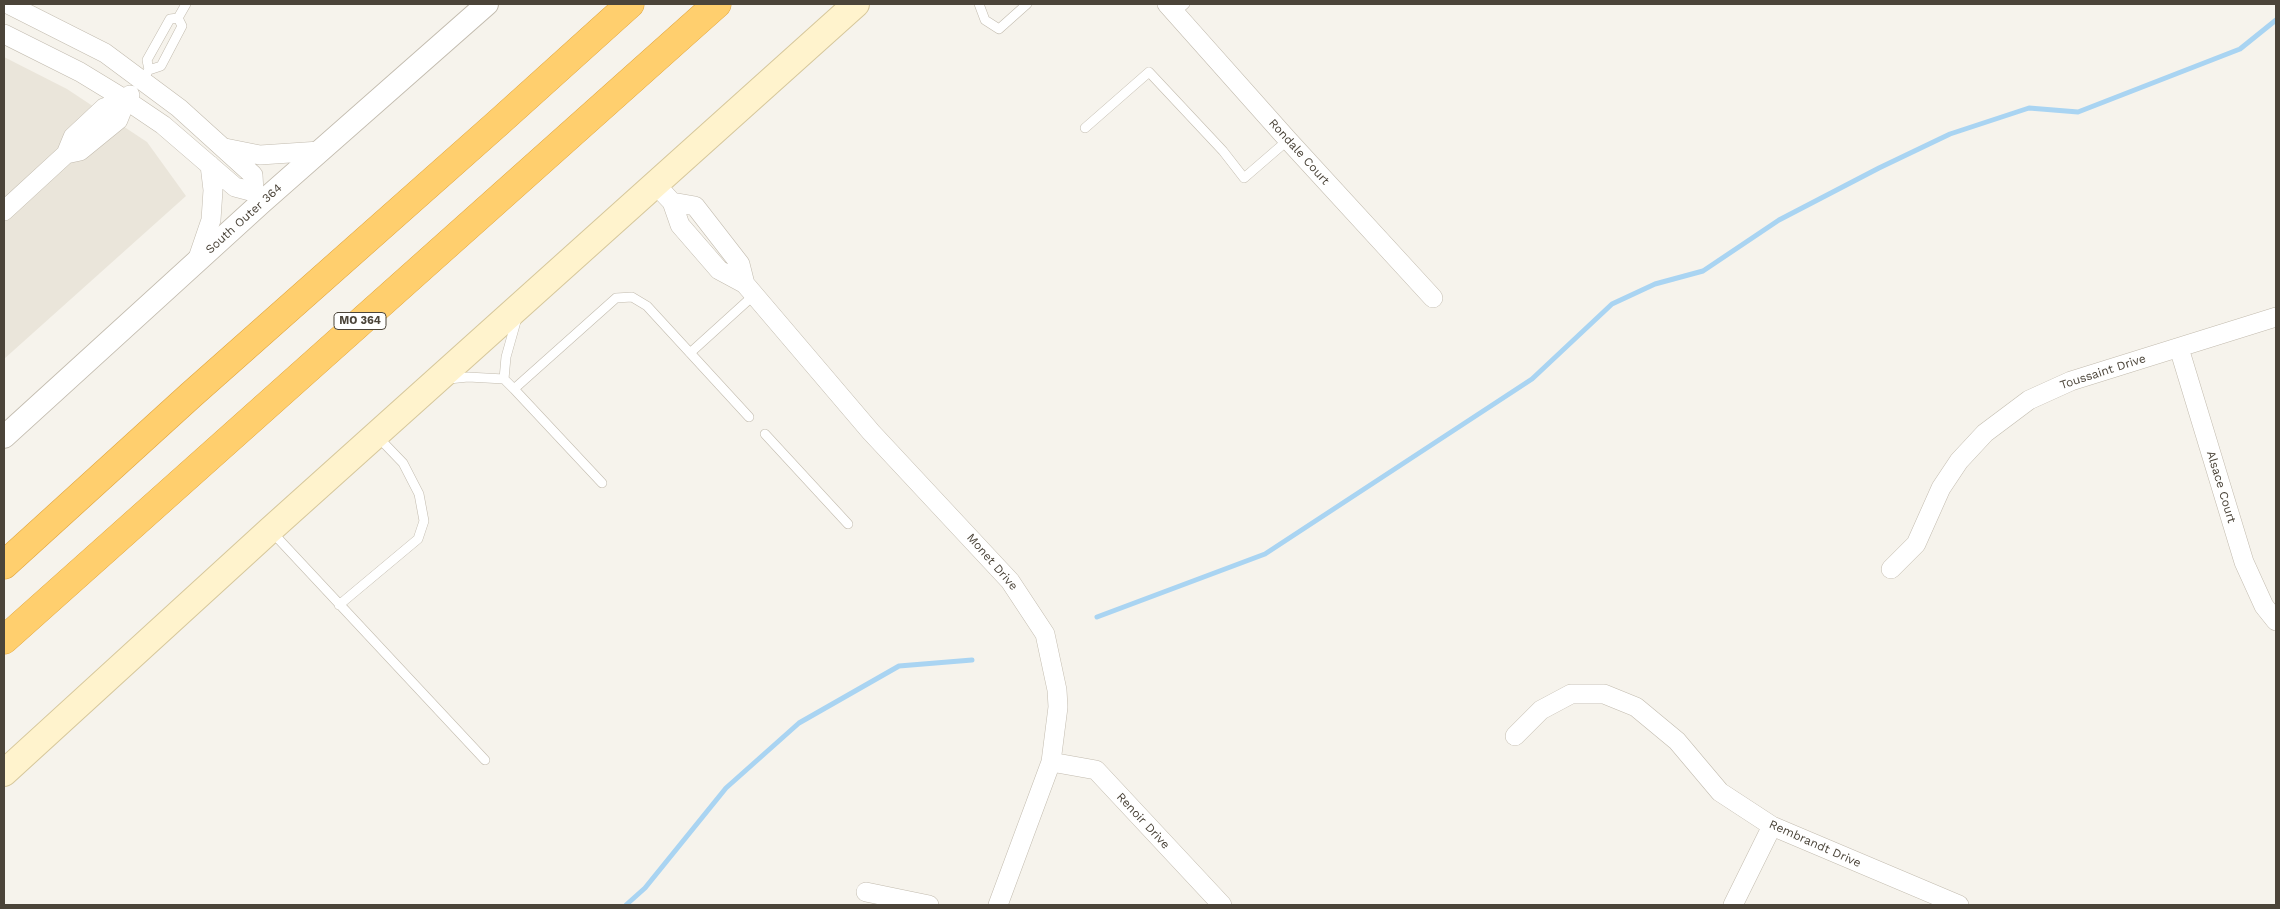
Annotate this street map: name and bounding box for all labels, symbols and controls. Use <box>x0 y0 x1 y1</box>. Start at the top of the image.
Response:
street label: Rondale Court <box>1266 116 1332 188</box>
street label: South Outer 364 <box>203 181 285 257</box>
road number: MO 364 <box>334 312 386 330</box>
street label: Toussaint Drive <box>2058 351 2148 393</box>
street label: Alsace Court <box>2203 449 2239 525</box>
street label: Monet Drive <box>963 531 1021 593</box>
street label: Renoir Drive <box>1113 790 1173 852</box>
street label: Rembrandt Drive <box>1767 817 1863 871</box>

